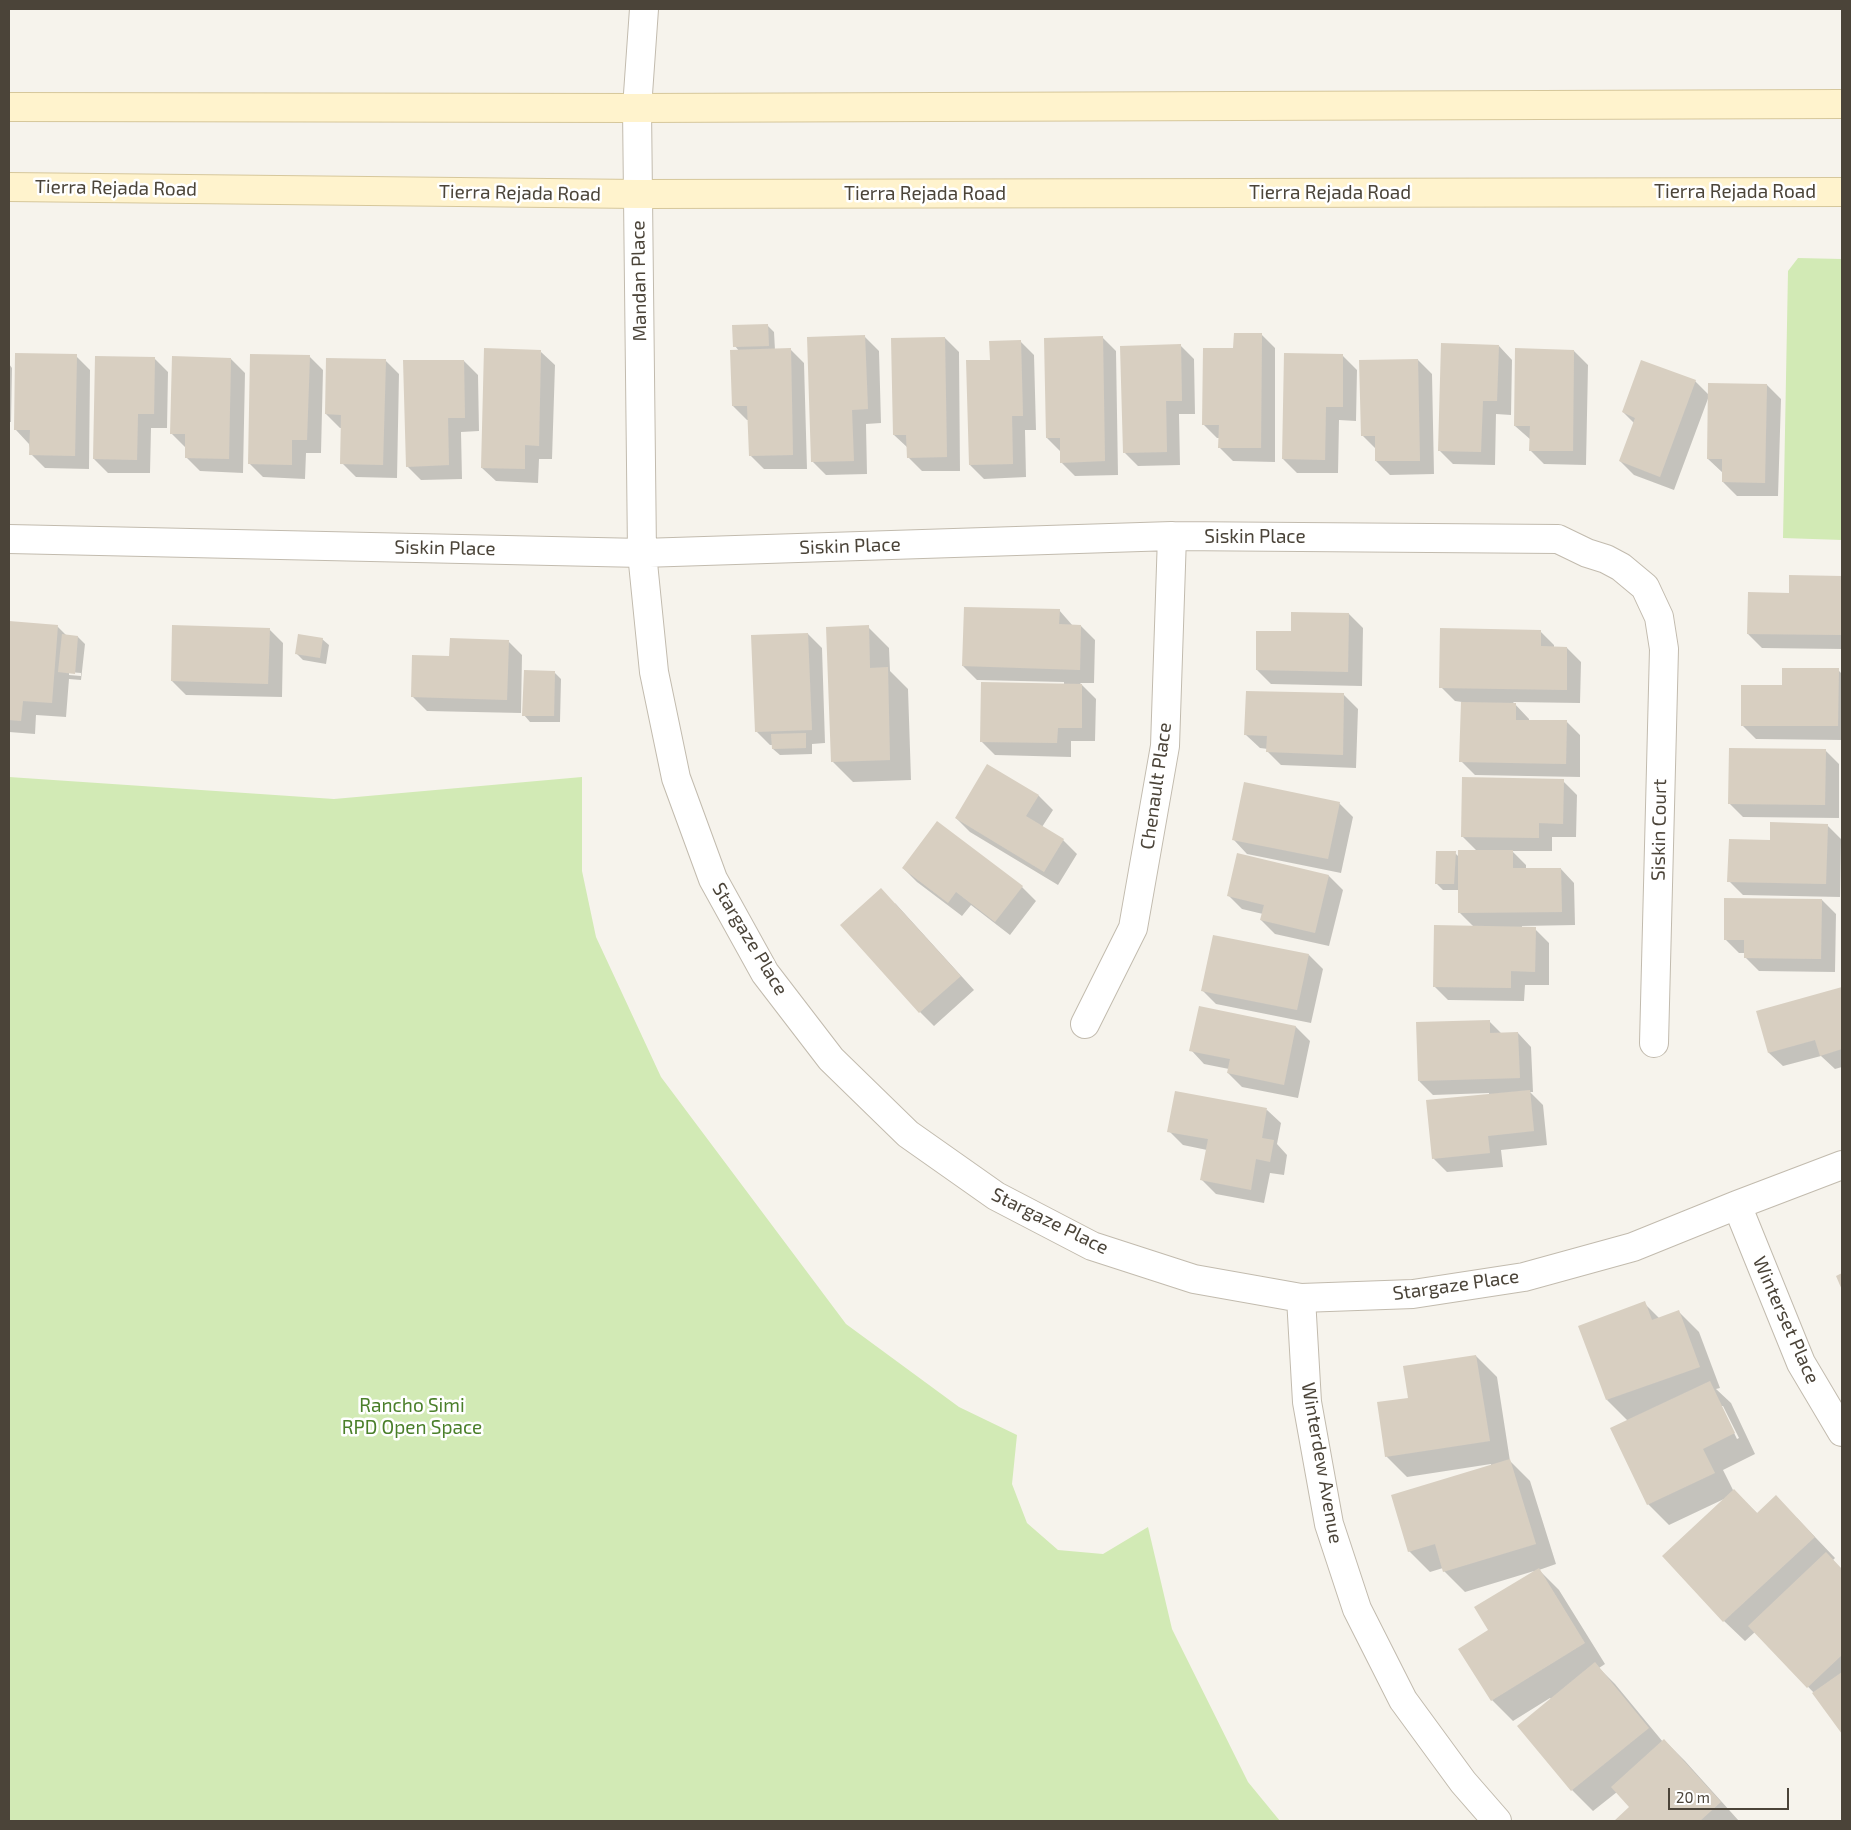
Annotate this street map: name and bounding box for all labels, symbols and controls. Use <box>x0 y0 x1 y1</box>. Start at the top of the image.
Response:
street label: Tierra Rejada Road <box>35 175 197 201</box>
street label: Tierra Rejada Road <box>439 180 601 206</box>
street label: Tierra Rejada Road <box>1654 181 1816 203</box>
street label: Tierra Rejada Road <box>1249 182 1411 204</box>
street label: Tierra Rejada Road <box>844 183 1006 205</box>
street label: Mandan Place <box>627 220 651 342</box>
street label: Siskin Place <box>1204 526 1306 548</box>
street label: Siskin Place <box>799 533 901 559</box>
street label: Siskin Place <box>394 536 496 560</box>
street label: Chenault Place <box>1136 721 1176 851</box>
street label: Siskin Court <box>1647 779 1671 881</box>
street label: Stargaze Place <box>707 879 793 999</box>
street label: Stargaze Place <box>988 1183 1112 1259</box>
street label: Winterset Place <box>1748 1253 1824 1387</box>
street label: Stargaze Place <box>1391 1265 1521 1305</box>
street label: Winterdew Avenue <box>1297 1381 1347 1545</box>
park label: Rancho Simi RPD Open Space <box>342 1395 482 1439</box>
scale bar <box>1671 1778 1792 1810</box>
text: 20 m <box>1676 1788 1710 1806</box>

